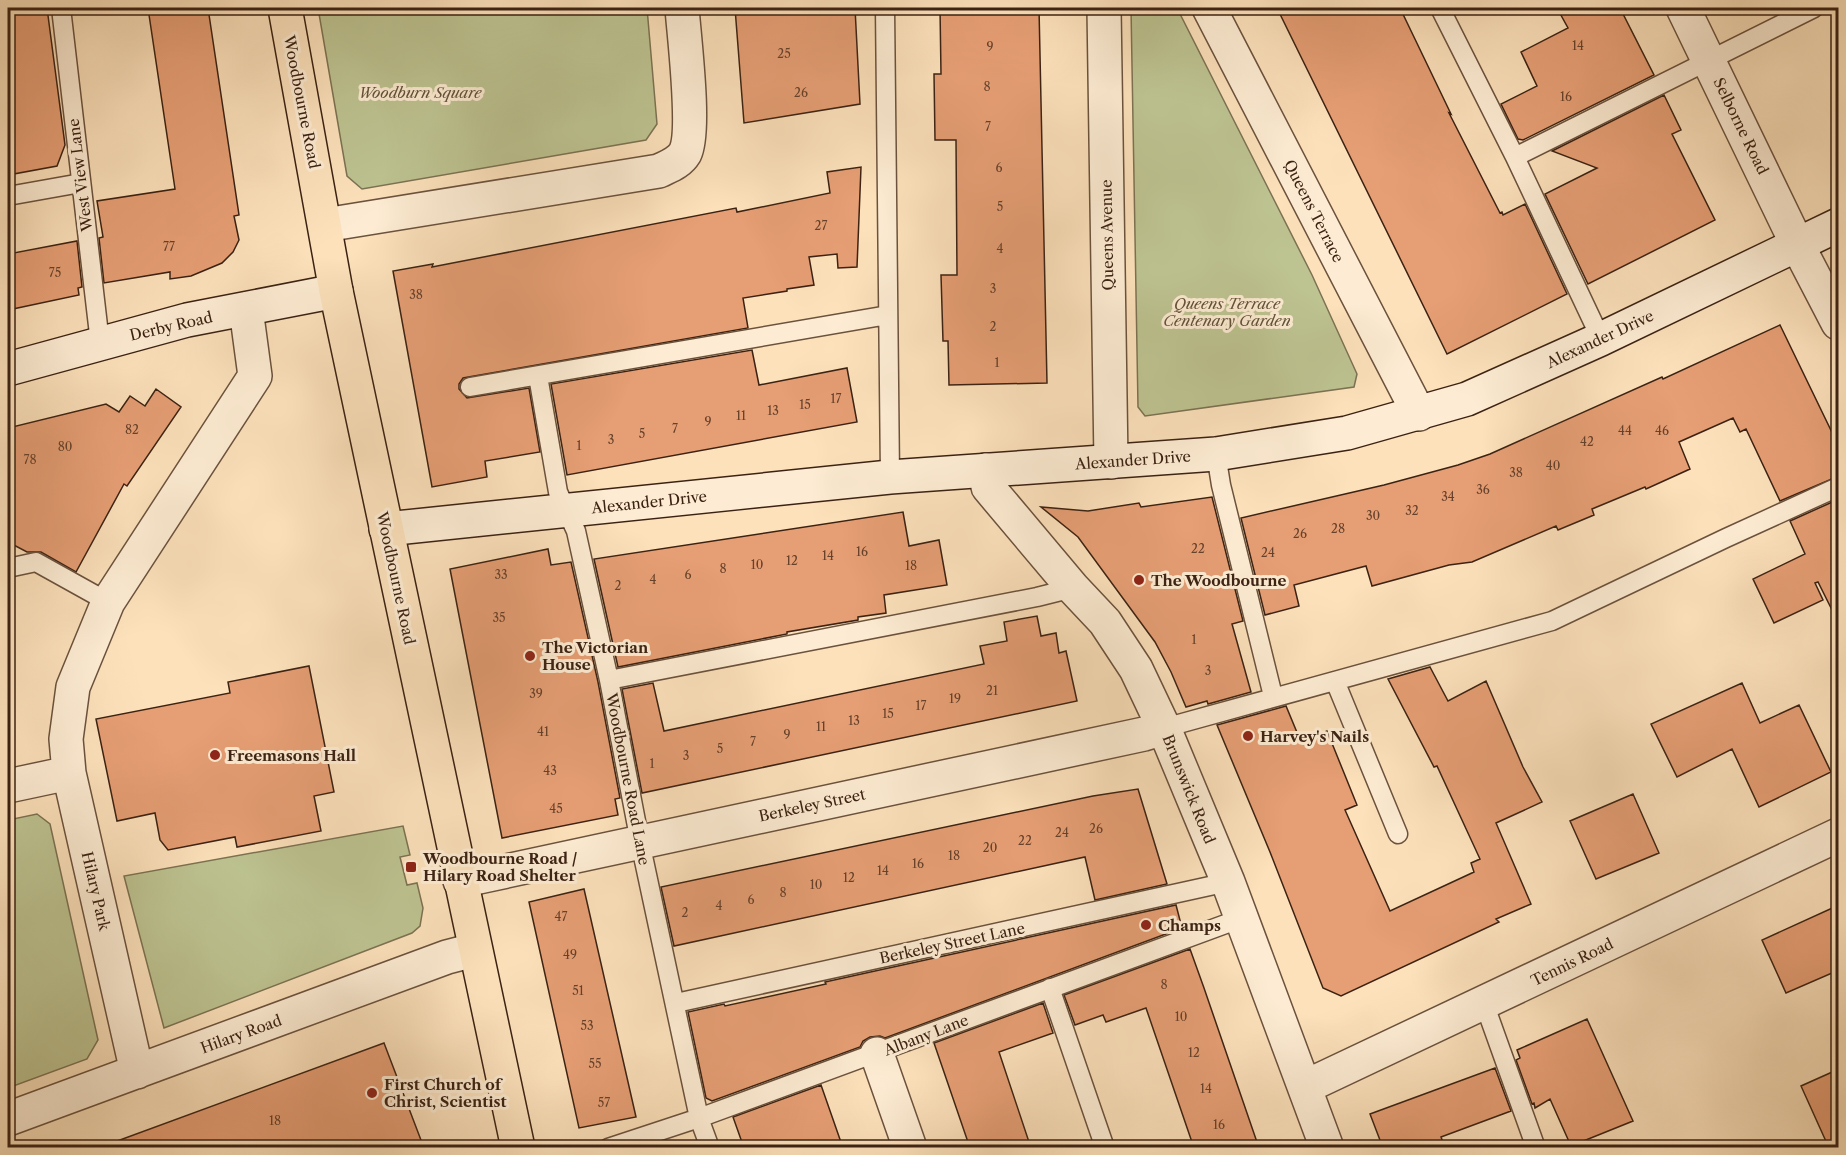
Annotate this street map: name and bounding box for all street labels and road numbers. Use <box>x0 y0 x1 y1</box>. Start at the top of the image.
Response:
street label: Woodbourne Road <box>280 33 324 170</box>
street label: Selborne Road <box>1709 75 1773 177</box>
street label: West View Lane <box>64 117 96 234</box>
street label: Queens Terrace <box>1280 156 1348 266</box>
street label: Queens Avenue <box>1097 179 1117 291</box>
street label: Alexander Drive <box>1543 306 1657 373</box>
street label: Derby Road <box>128 307 214 345</box>
street label: Alexander Drive <box>1074 446 1191 474</box>
street label: Alexander Drive <box>589 486 708 518</box>
street label: Woodbourne Road <box>372 509 419 646</box>
street label: Woodbourne Road Lane <box>602 690 654 867</box>
street label: Brunswick Road <box>1158 732 1220 846</box>
street label: Berkeley Street <box>757 784 868 826</box>
street label: Hilary Park <box>78 850 115 934</box>
street label: Berkeley Street Lane <box>878 918 1026 968</box>
street label: Tennis Road <box>1528 934 1616 990</box>
street label: Albany Lane <box>880 1010 971 1060</box>
street label: Hilary Road <box>198 1011 284 1057</box>

